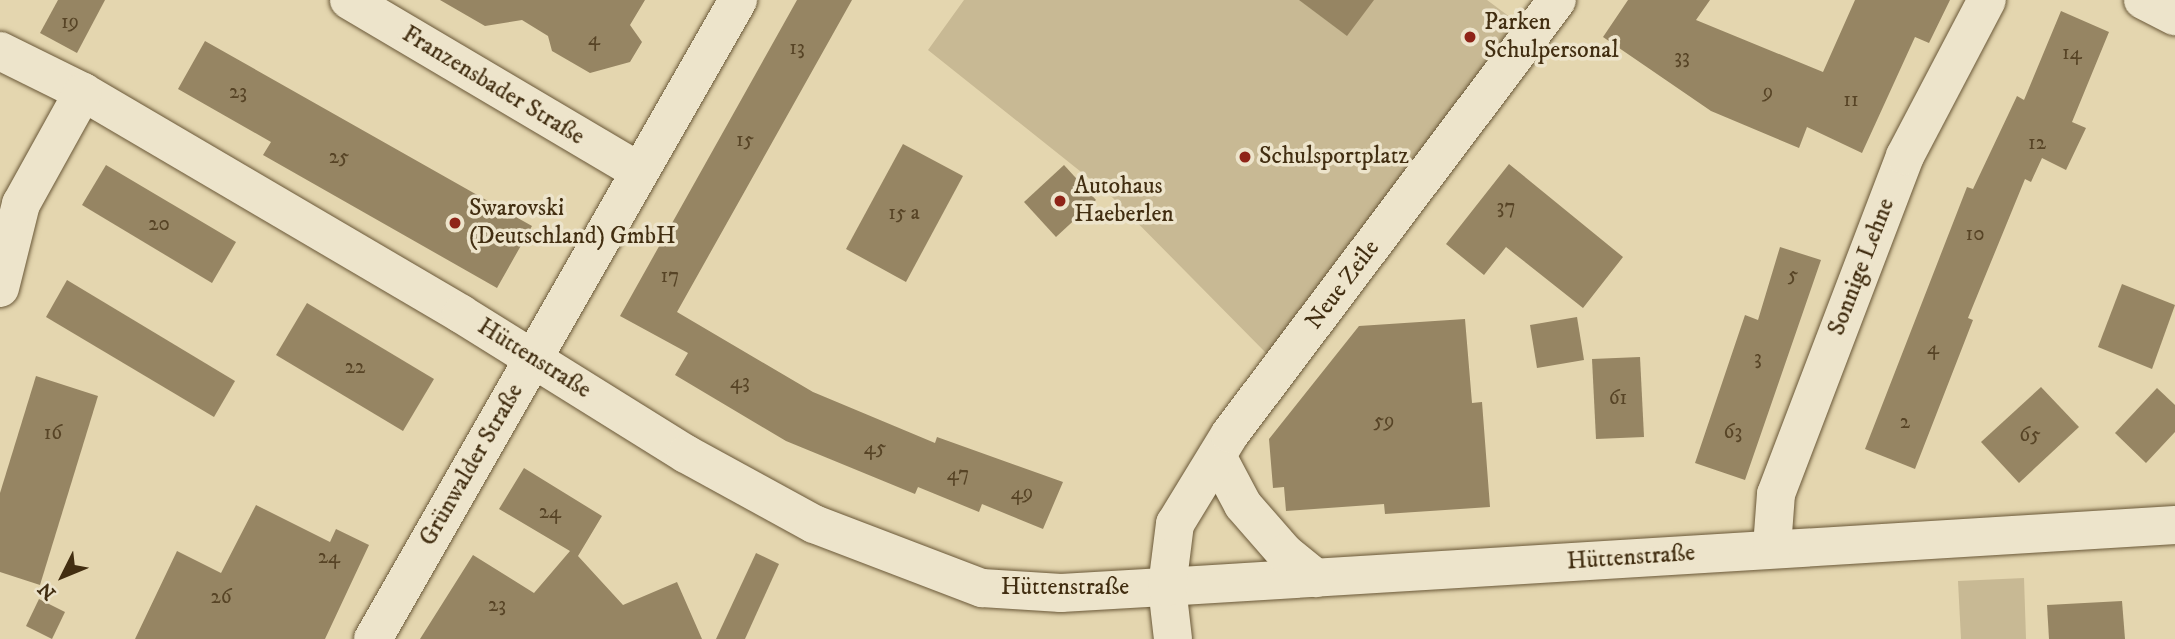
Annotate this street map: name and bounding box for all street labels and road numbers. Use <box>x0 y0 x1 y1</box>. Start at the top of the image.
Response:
street label: Franzensbader Straße <box>397 20 589 152</box>
street label: Sonnige Lehne <box>1823 194 1901 340</box>
street label: Neue Zeile <box>1300 235 1386 335</box>
street label: Hüttenstraße <box>472 313 596 405</box>
street label: Grünwalder Straße <box>414 379 530 551</box>
street label: Hüttenstraße <box>1566 539 1696 577</box>
street label: Hüttenstraße <box>1001 574 1129 602</box>

